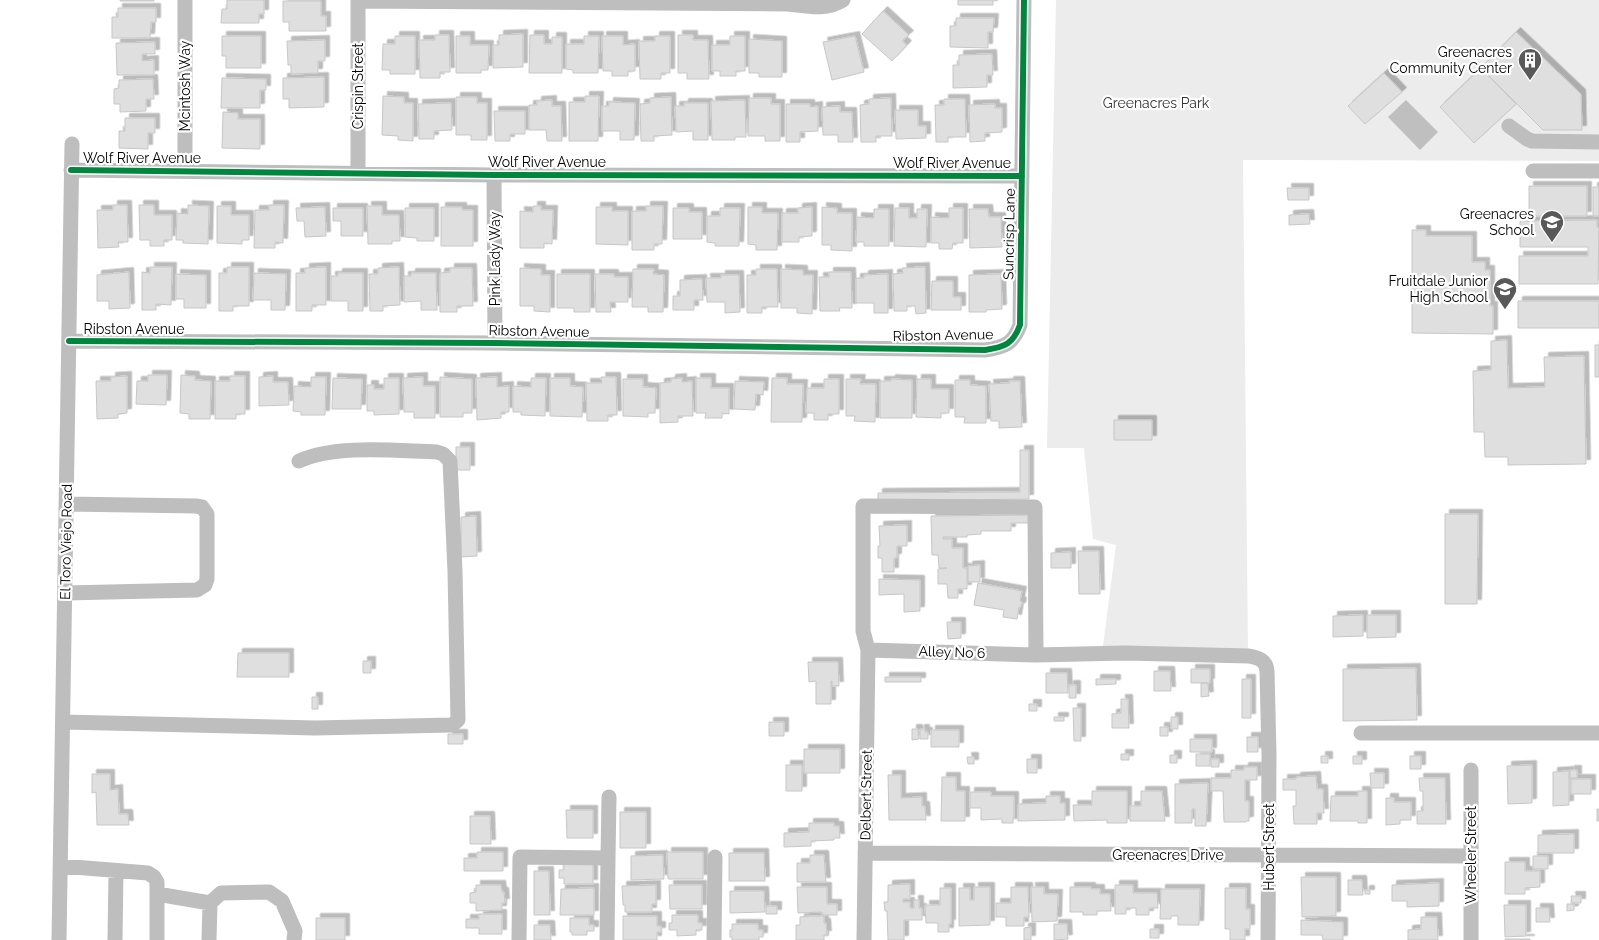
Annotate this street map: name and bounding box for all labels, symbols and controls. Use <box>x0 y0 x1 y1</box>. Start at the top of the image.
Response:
street label: Mcintosh Way <box>177 40 193 131</box>
street label: Crispin Street <box>350 42 366 129</box>
place label: Greenacres Community Center <box>1390 44 1512 76</box>
building icon: Greenacres Community Center <box>1517 47 1543 81</box>
park label: Greenacres Park <box>1103 95 1210 111</box>
street label: Wolf River Avenue <box>83 150 201 166</box>
street label: Wolf River Avenue <box>488 154 606 170</box>
street label: Wolf River Avenue <box>893 155 1011 171</box>
street label: Suncrisp Lane <box>1000 188 1018 280</box>
place label: Greenacres School <box>1460 206 1534 238</box>
school or university icon: Greenacres School <box>1539 209 1565 243</box>
street label: Pink Lady Way <box>487 211 503 306</box>
place label: Fruitdale Junior High School <box>1388 273 1488 305</box>
school or university icon: Fruitdale Junior High School <box>1492 276 1518 310</box>
street label: Ribston Avenue <box>84 321 184 337</box>
street label: Ribston Avenue <box>488 322 590 340</box>
street label: Ribston Avenue <box>892 326 994 344</box>
street label: El Toro Viejo Road <box>57 484 75 600</box>
street label: Alley No 6 <box>918 643 986 661</box>
street label: Delbert Street <box>857 749 875 841</box>
street label: Hubert Street <box>1261 803 1277 891</box>
street label: Wheeler Street <box>1463 806 1479 904</box>
street label: Greenacres Drive <box>1112 847 1224 863</box>

